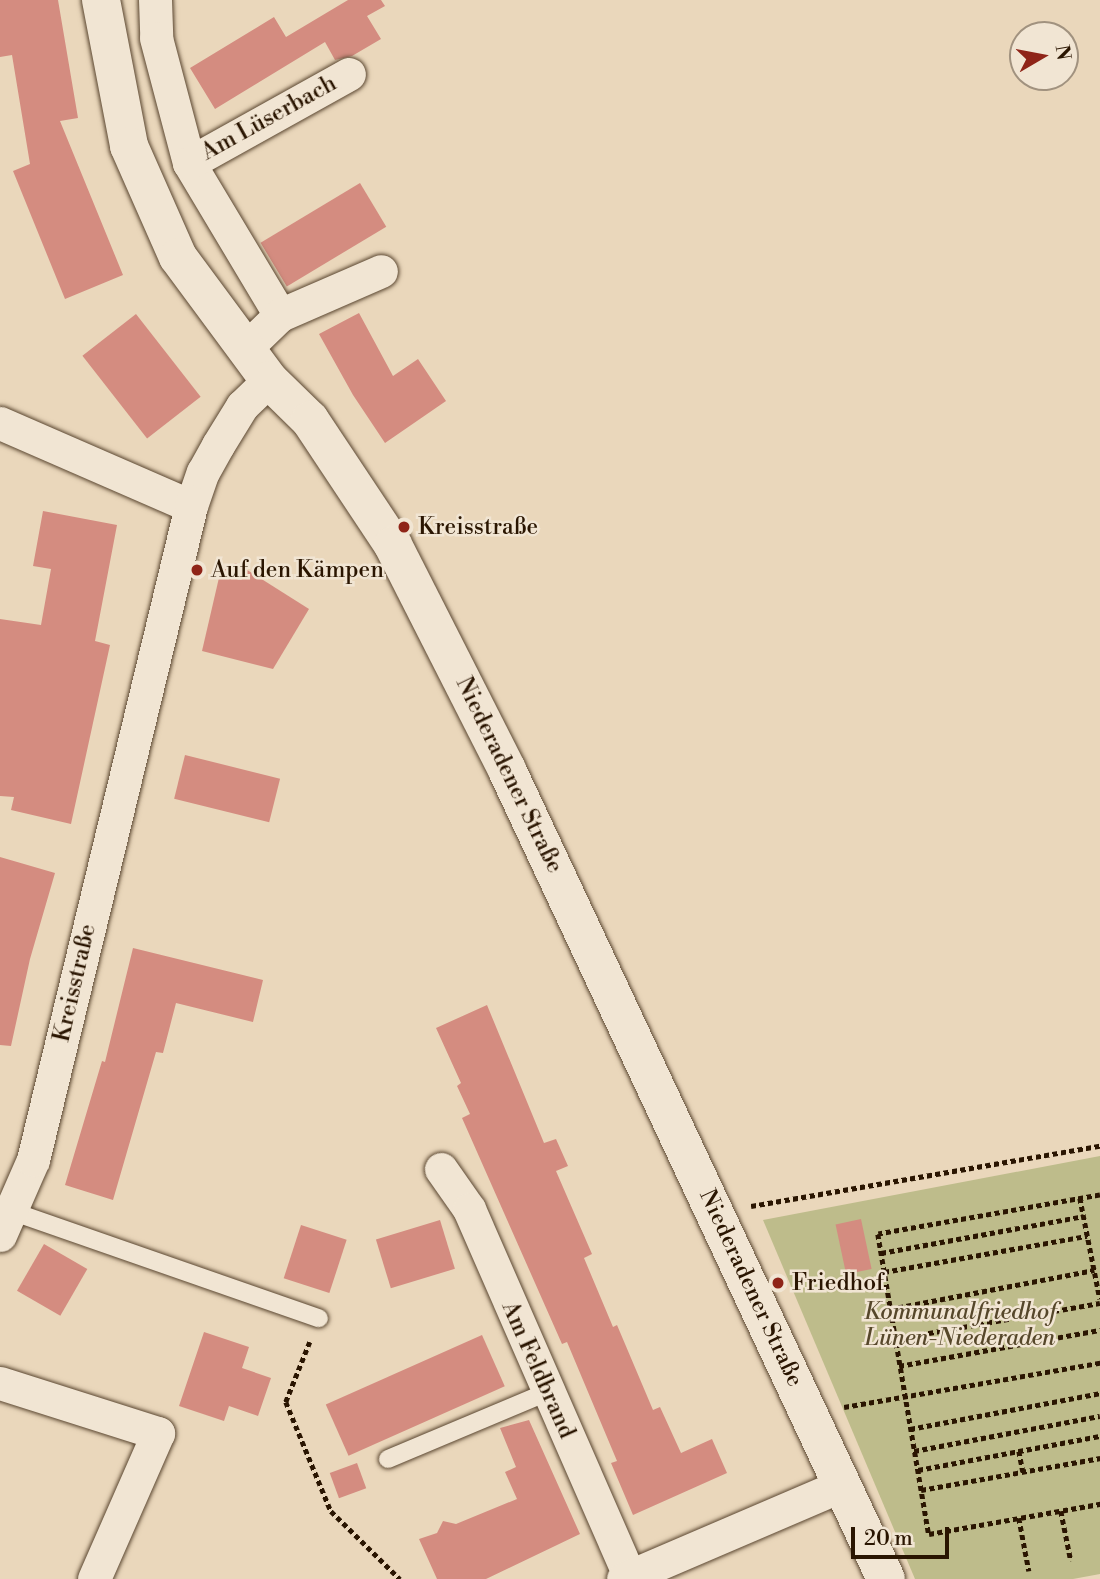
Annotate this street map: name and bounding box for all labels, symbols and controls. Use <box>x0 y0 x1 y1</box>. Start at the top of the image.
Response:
north arrow <box>1009 21 1079 91</box>
text: N <box>1050 43 1076 62</box>
street label: Am Lüserbach <box>197 69 341 167</box>
place label: Kreisstraße <box>418 513 538 541</box>
marker: Kreisstraße <box>396 519 412 535</box>
place label: Auf den Kämpen <box>211 556 384 584</box>
marker: Auf den Kämpen <box>189 562 205 578</box>
street label: Niederadener Straße <box>450 673 568 877</box>
street label: Kreisstraße <box>48 921 102 1045</box>
street label: Niederadener Straße <box>693 1185 809 1391</box>
place label: Friedhof <box>792 1269 884 1297</box>
marker: Friedhof <box>770 1275 786 1291</box>
street label: Am Feldbrand <box>495 1297 581 1443</box>
park label: Kommunalfriedhof Lünen-Niederaden <box>864 1298 1056 1352</box>
scale bar <box>855 1512 953 1556</box>
text: 20 m <box>864 1526 913 1552</box>

